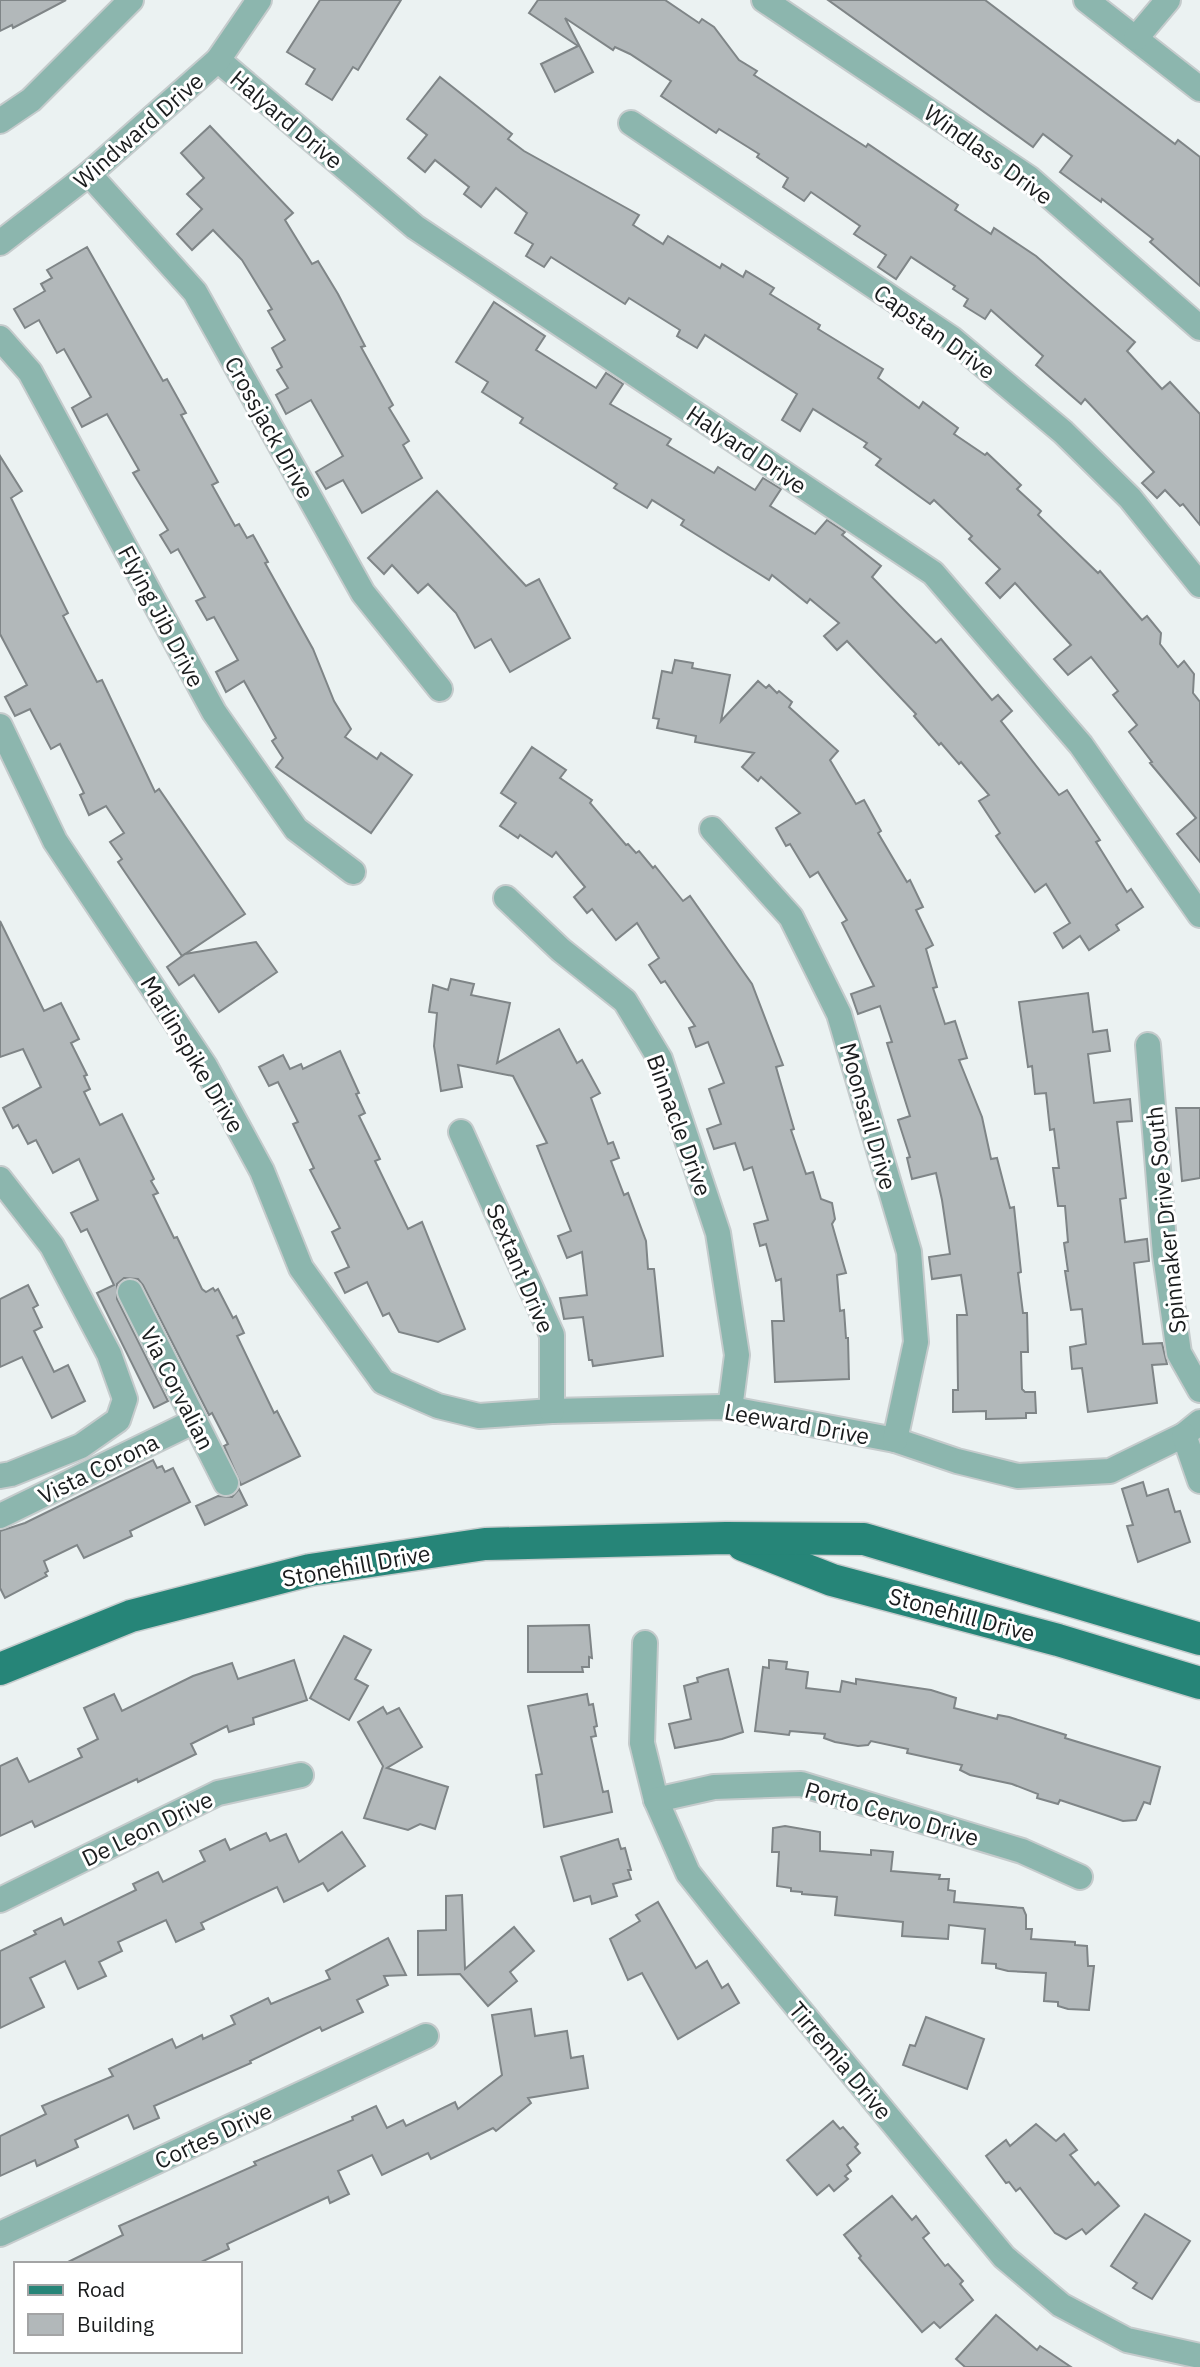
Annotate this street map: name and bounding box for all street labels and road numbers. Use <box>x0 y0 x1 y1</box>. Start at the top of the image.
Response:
street label: Halyard Drive <box>224 63 350 175</box>
street label: Windward Drive <box>67 65 209 195</box>
street label: Windlass Drive <box>919 97 1059 211</box>
street label: Capstan Drive <box>868 277 1002 385</box>
street label: Crossjack Drive <box>219 351 321 503</box>
street label: Halyard Drive <box>681 398 813 500</box>
street label: Flying Jib Drive <box>112 540 212 692</box>
street label: Marlinspike Drive <box>134 970 252 1138</box>
street label: Moonsail Drive <box>834 1039 904 1193</box>
street label: Binnacle Drive <box>641 1050 719 1200</box>
street label: Spinnaker Drive South <box>1138 1105 1192 1335</box>
street label: Sextant Drive <box>480 1199 562 1337</box>
street label: Via Corvalian <box>134 1321 222 1455</box>
street label: Leeward Drive <box>722 1395 872 1451</box>
street label: Vista Corona <box>33 1426 163 1510</box>
street label: Stonehill Drive <box>280 1537 432 1593</box>
street label: Stonehill Drive <box>886 1580 1038 1648</box>
street label: Porto Cervo Drive <box>802 1774 982 1852</box>
street label: De Leon Drive <box>77 1783 217 1873</box>
street label: Tirremia Drive <box>783 1995 899 2125</box>
street label: Cortes Drive <box>149 2095 277 2175</box>

